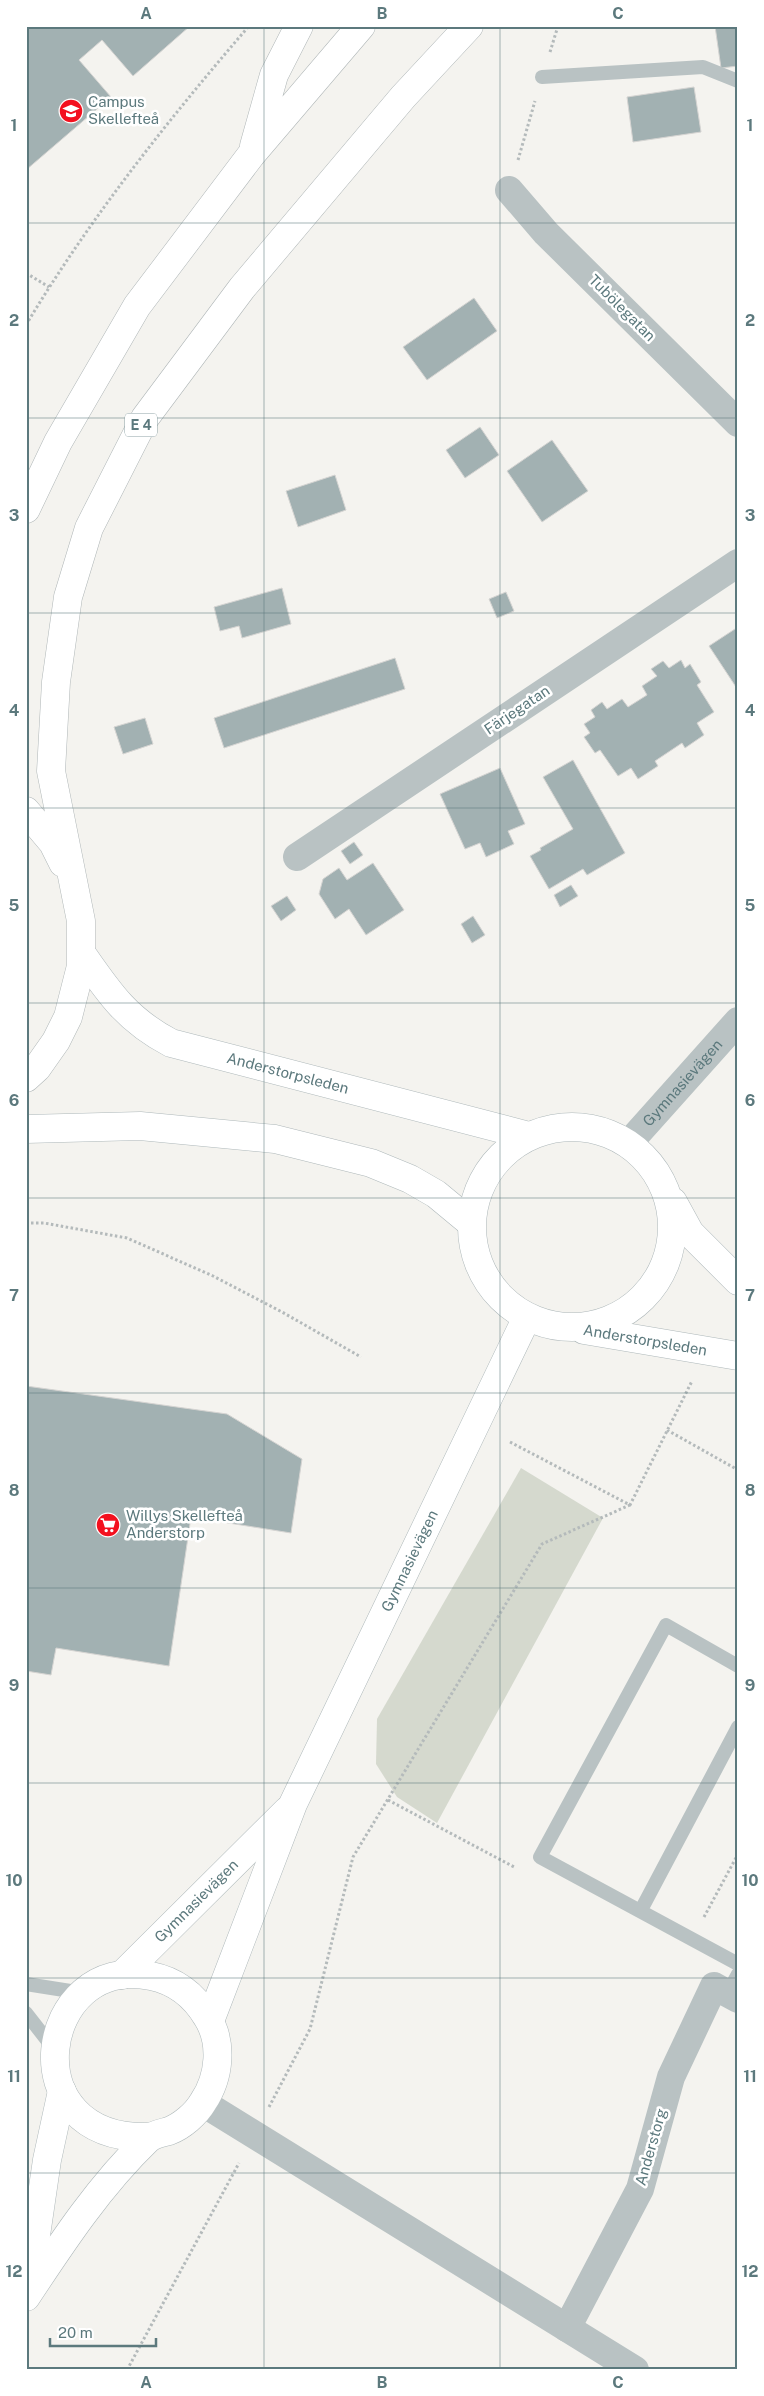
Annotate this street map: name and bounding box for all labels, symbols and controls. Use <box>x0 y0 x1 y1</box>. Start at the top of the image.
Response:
text: A <box>140 4 152 23</box>
text: B <box>377 4 388 23</box>
text: C <box>612 4 624 23</box>
place label: Campus Skellefteå <box>88 93 159 127</box>
school or university icon: Campus Skellefteå <box>58 98 84 124</box>
text: 1 <box>11 116 17 135</box>
text: 1 <box>747 116 753 135</box>
street label: Tubölegatan <box>586 271 659 344</box>
text: 2 <box>9 311 19 330</box>
text: 2 <box>745 311 755 330</box>
road number: E 4 <box>125 414 157 436</box>
text: 3 <box>9 506 19 525</box>
text: 3 <box>745 506 755 525</box>
street label: Färjegatan <box>481 682 553 738</box>
text: 4 <box>9 701 20 720</box>
text: 4 <box>745 701 756 720</box>
text: 5 <box>9 896 20 915</box>
text: 5 <box>745 896 756 915</box>
street label: Gymnasievägen <box>639 1036 725 1129</box>
street label: Anderstorpsleden <box>225 1049 351 1097</box>
text: 6 <box>9 1091 19 1110</box>
text: 6 <box>745 1091 755 1110</box>
text: 7 <box>9 1286 19 1305</box>
text: 7 <box>745 1286 755 1305</box>
street label: Anderstorpsleden <box>582 1321 708 1359</box>
text: 8 <box>9 1481 20 1500</box>
text: 8 <box>745 1481 756 1500</box>
place label: Willys Skellefteå Anderstorp <box>126 1507 243 1541</box>
street label: Gymnasievägen <box>378 1507 441 1614</box>
supermarket icon: Willys Skellefteå Anderstorp <box>95 1512 121 1538</box>
text: 9 <box>9 1676 19 1695</box>
text: 9 <box>745 1676 755 1695</box>
street label: Gymnasievägen <box>151 1856 241 1946</box>
text: 10 <box>5 1871 23 1890</box>
text: 10 <box>741 1871 759 1890</box>
text: 11 <box>7 2067 21 2086</box>
text: 11 <box>743 2067 757 2086</box>
street label: Anderstorg <box>631 2107 670 2187</box>
text: 12 <box>5 2262 23 2281</box>
text: 12 <box>741 2262 759 2281</box>
scale bar <box>50 2316 156 2348</box>
text: 20 m <box>58 2324 93 2341</box>
text: A <box>140 2373 152 2392</box>
text: B <box>377 2373 388 2392</box>
text: C <box>612 2373 624 2392</box>

